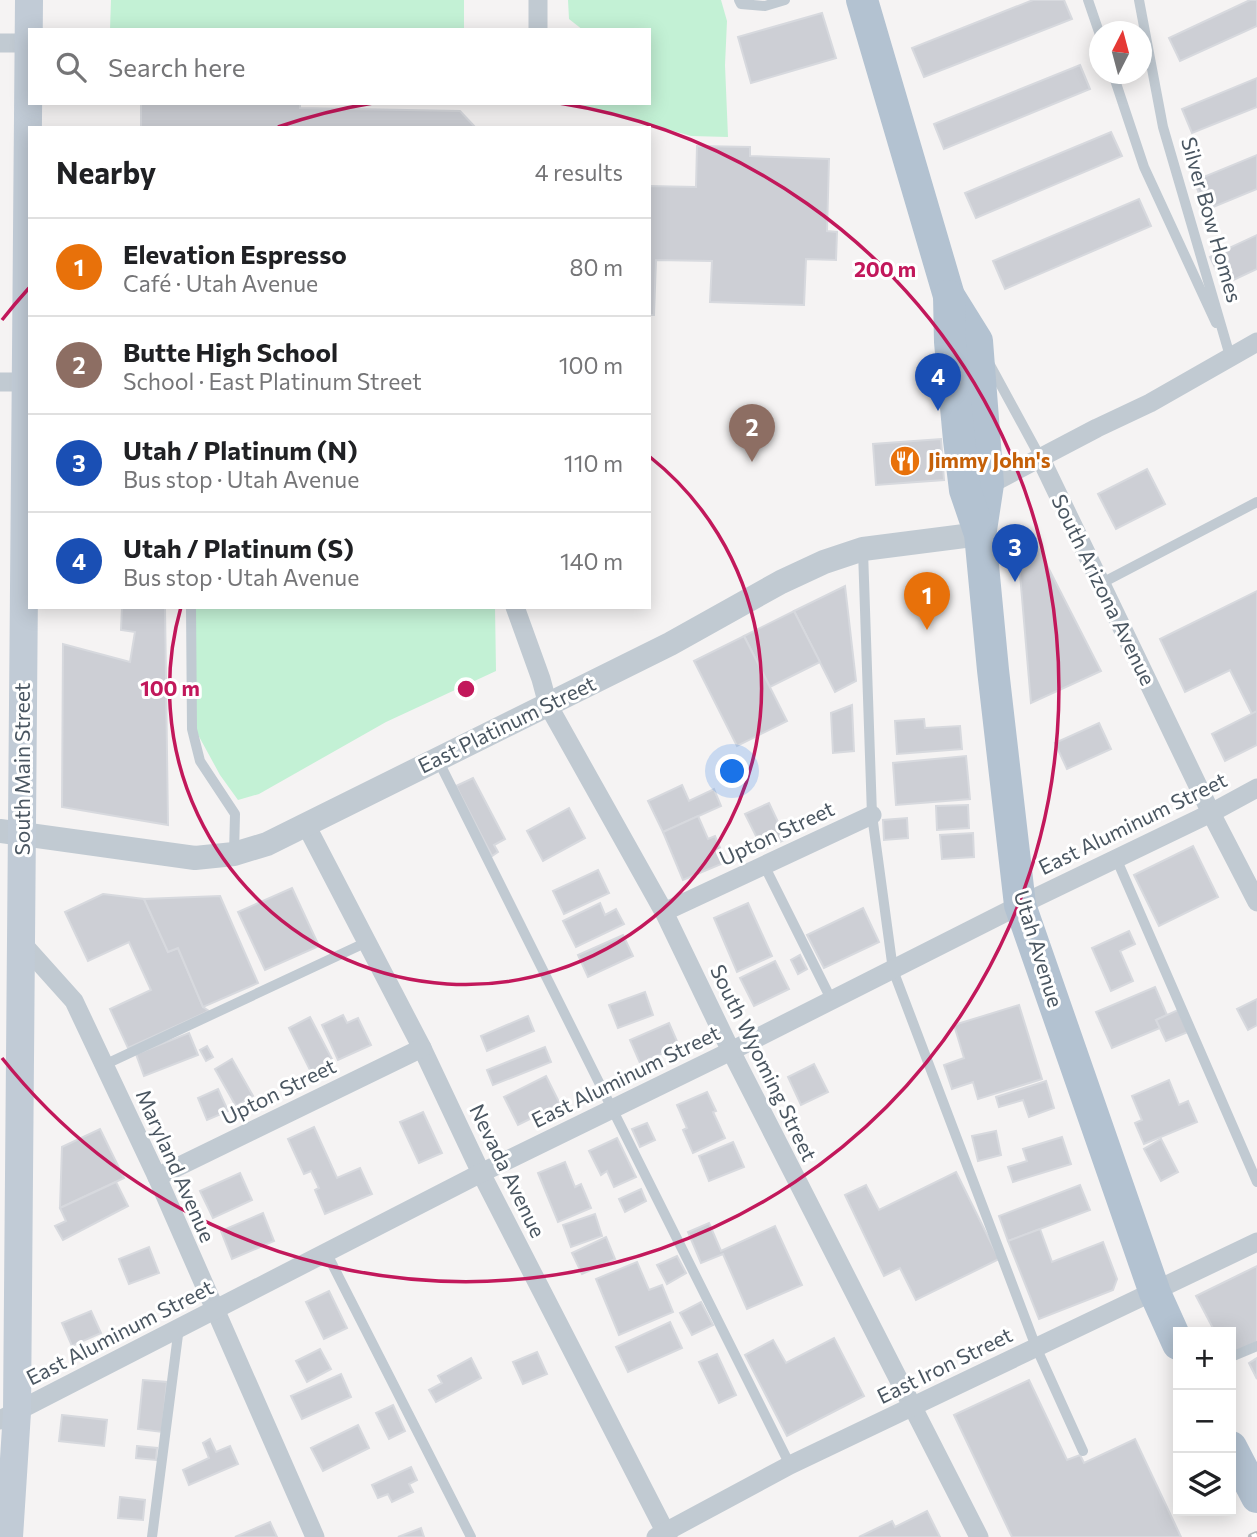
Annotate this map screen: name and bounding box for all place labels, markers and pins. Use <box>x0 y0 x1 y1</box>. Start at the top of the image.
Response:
pin: 4 <box>915 353 961 411</box>
pin: 2 <box>729 404 775 462</box>
restaurant icon: Jimmy John's <box>888 444 922 478</box>
place label: Jimmy John's <box>928 447 1051 472</box>
pin: 3 <box>992 524 1038 582</box>
pin: 1 <box>904 572 950 630</box>
centre of rings <box>454 677 478 701</box>

